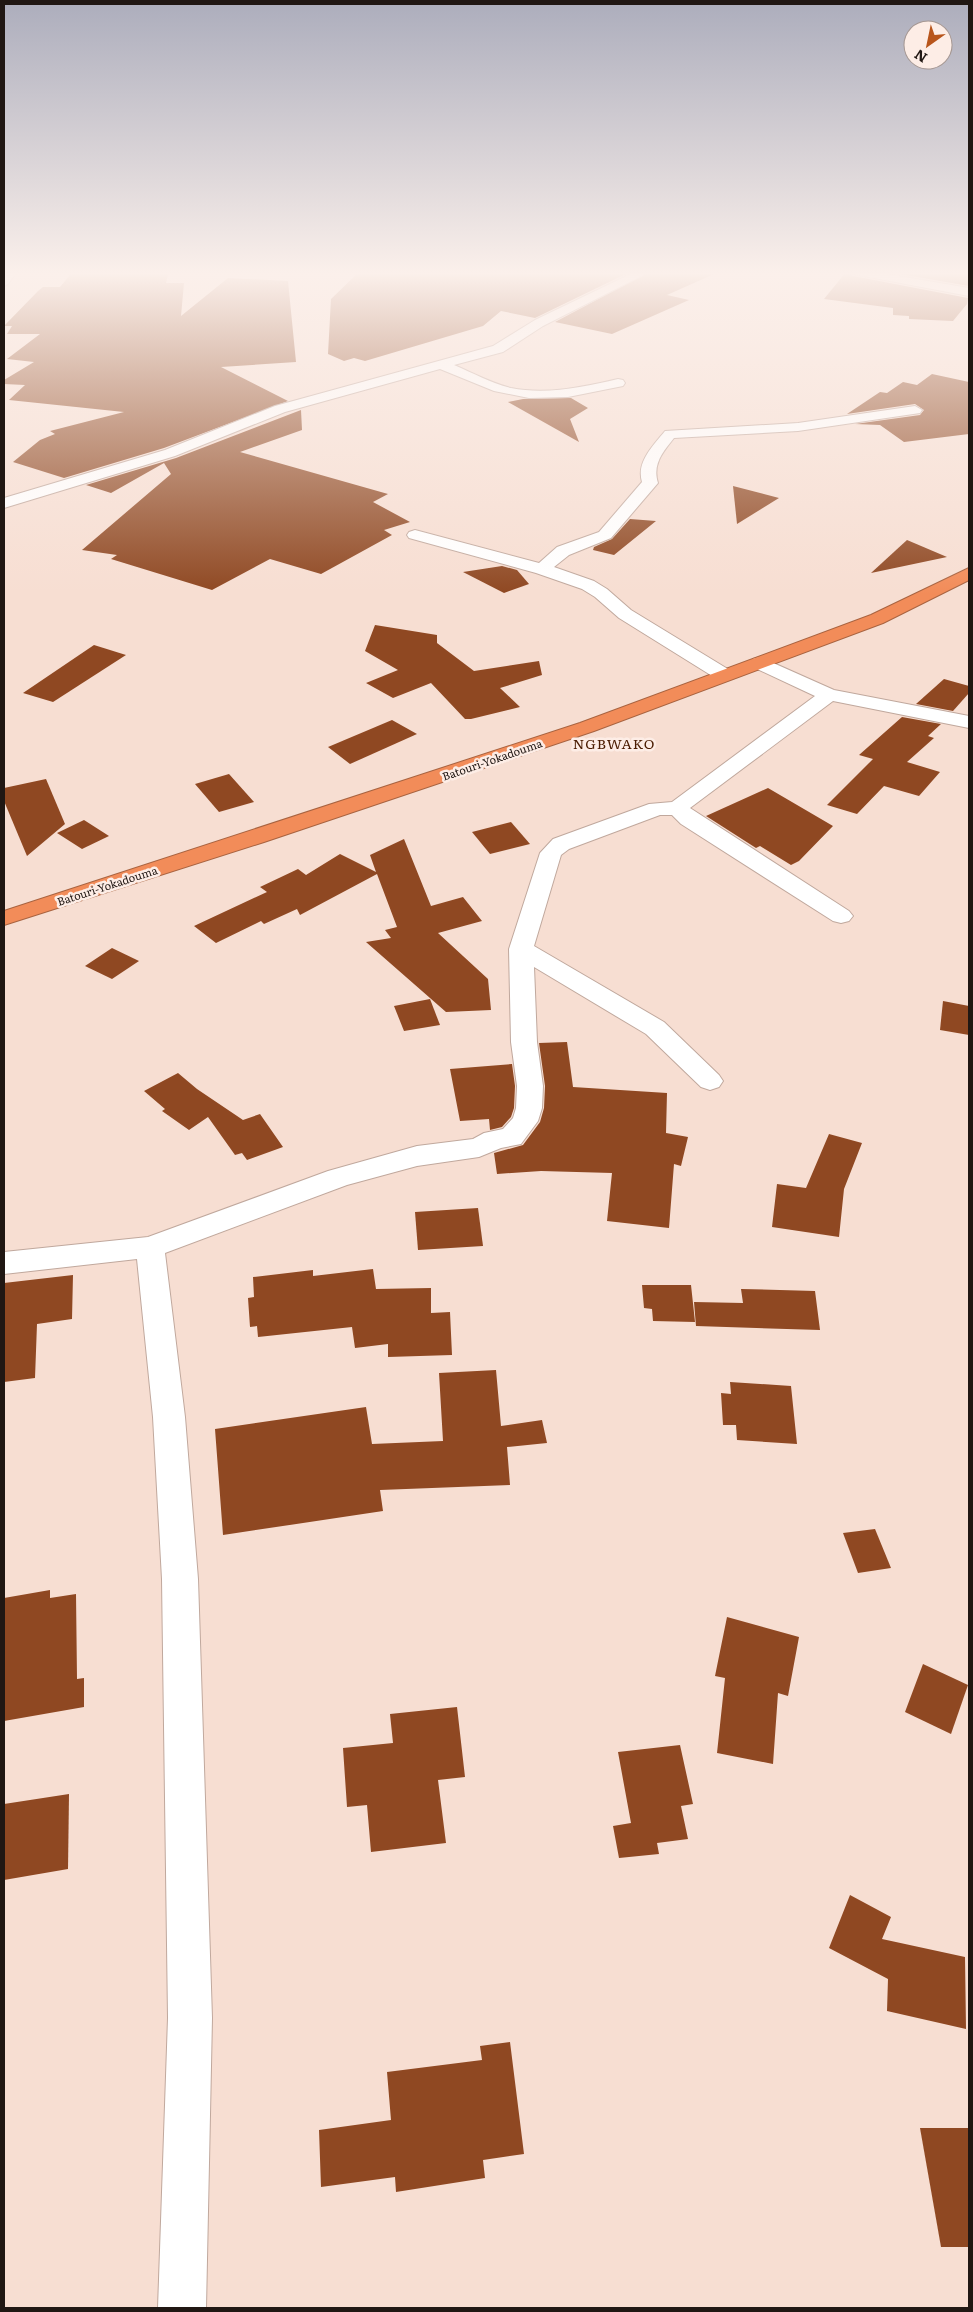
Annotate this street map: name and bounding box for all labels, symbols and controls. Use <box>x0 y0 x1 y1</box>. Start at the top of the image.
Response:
north arrow <box>903 20 953 70</box>
text: N <box>910 45 931 68</box>
district label: NGBWAKO <box>573 733 655 753</box>
street label: Batouri-Yokadouma <box>440 734 544 784</box>
street label: Batouri-Yokadouma <box>55 861 159 909</box>

